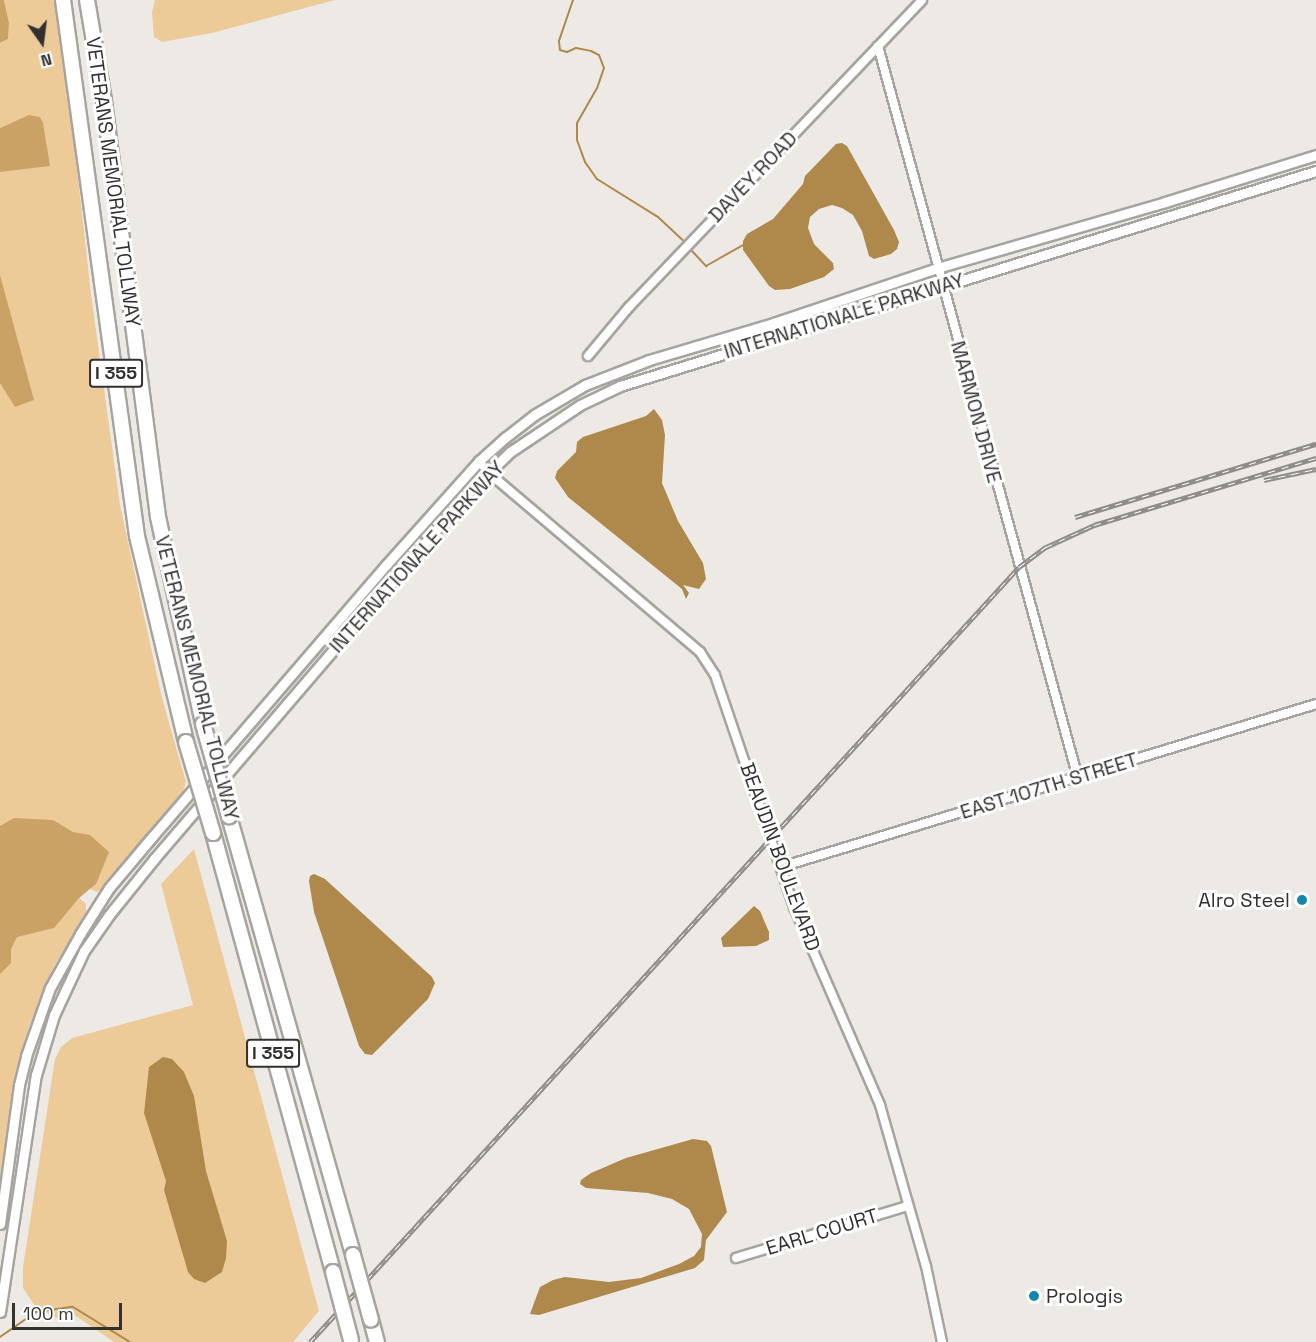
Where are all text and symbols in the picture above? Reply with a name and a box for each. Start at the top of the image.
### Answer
north arrow [12,12,72,72]
street label: VETERANS MEMORIAL TOLLWAY [81,35,145,329]
text: N [39,48,54,71]
street label: DAVEY ROAD [704,126,802,228]
street label: INTERNATIONALE PARKWAY [721,268,967,364]
street label: MARMON DRIVE [946,338,1006,486]
road number: I 355 [89,358,143,388]
street label: INTERNATIONALE PARKWAY [324,456,510,658]
street label: VETERANS MEMORIAL TOLLWAY [150,533,244,823]
street label: EAST 107TH STREET [957,748,1141,824]
street label: BEAUDIN BOULEVARD [735,760,825,954]
place label: Alro Steel [1198,888,1290,912]
marker: Alro Steel [1295,893,1309,907]
road number: I 355 [246,1038,300,1068]
street label: EARL COURT [763,1204,881,1260]
place label: Prologis [1046,1284,1123,1308]
marker: Prologis [1027,1289,1041,1303]
scale bar [15,1291,124,1329]
text: 100 m [23,1302,74,1325]

